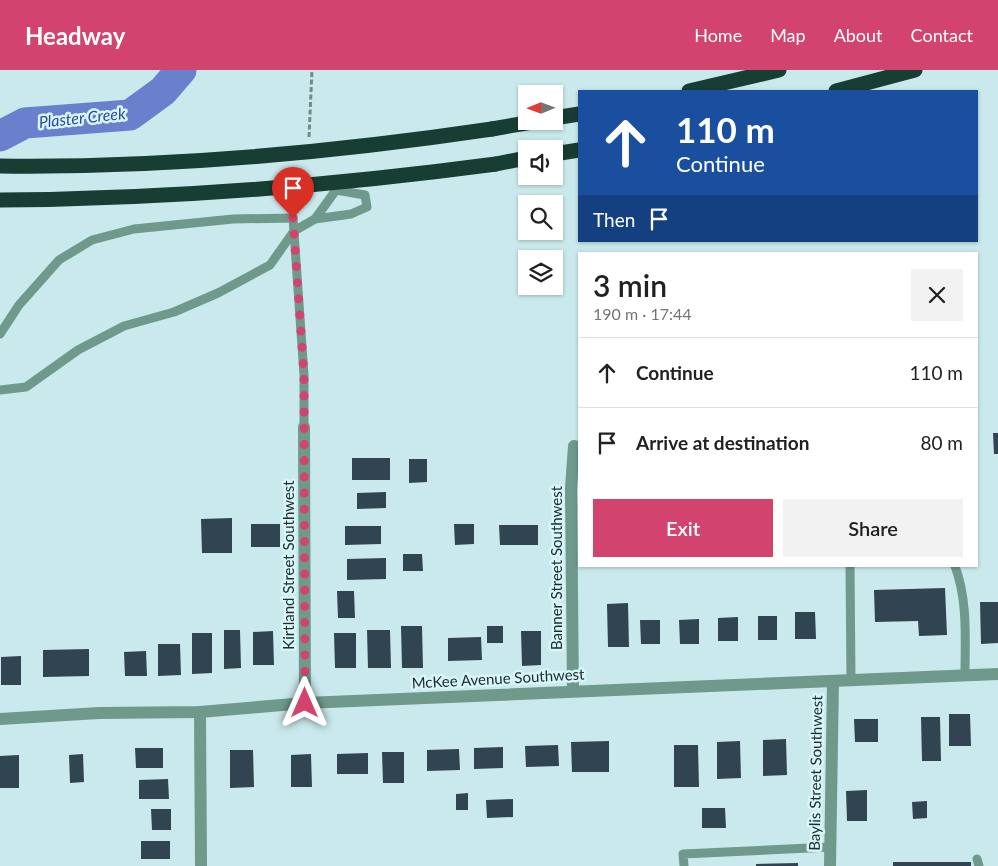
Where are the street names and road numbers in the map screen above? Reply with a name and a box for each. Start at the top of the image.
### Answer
street label: Kirtland Street Southwest [279,480,297,650]
street label: Banner Street Southwest [547,485,565,650]
street label: McKee Avenue Southwest [411,664,585,692]
street label: Baylis Street Southwest [805,694,825,851]

